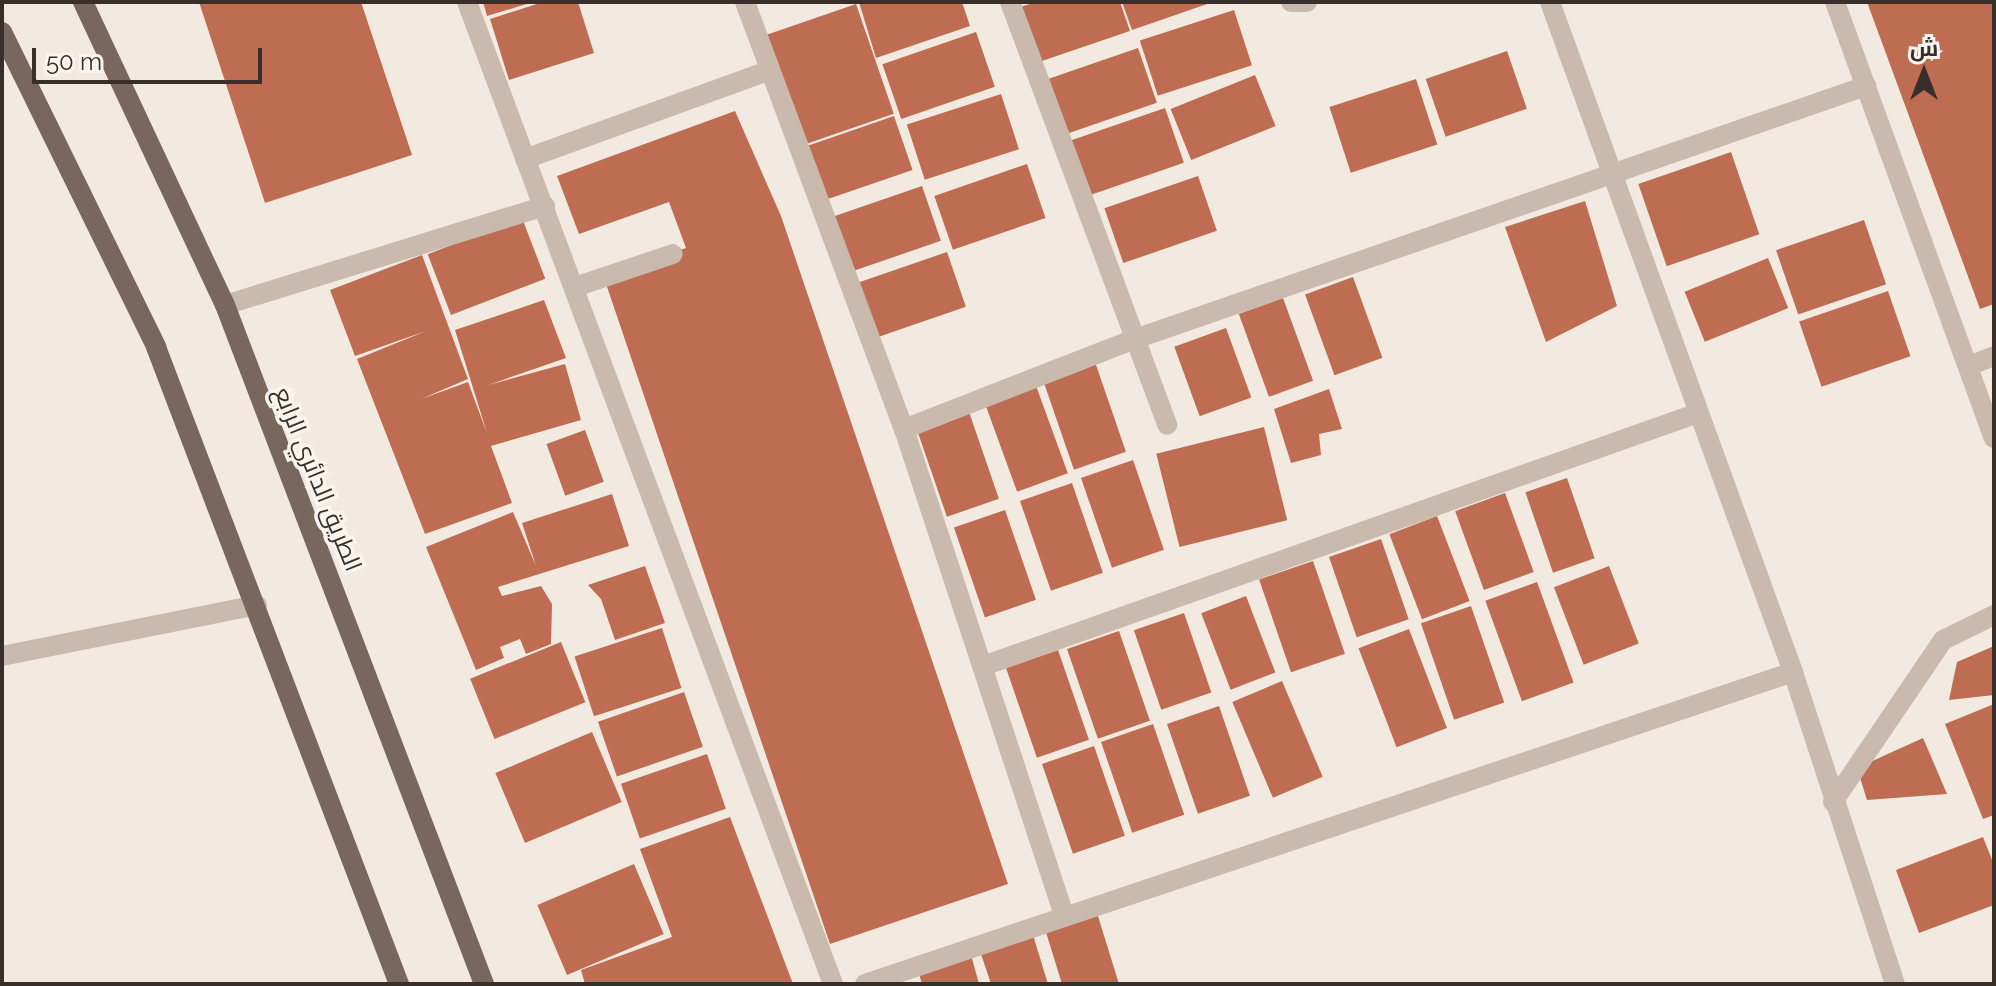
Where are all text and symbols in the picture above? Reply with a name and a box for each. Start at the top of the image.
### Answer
scale bar [36,32,266,82]
north arrow [1884,32,1964,112]
text: ش [1910,35,1938,61]
text: 50 m [46,47,102,76]
street label: الطريق الدائري الرابع [268,383,368,575]

